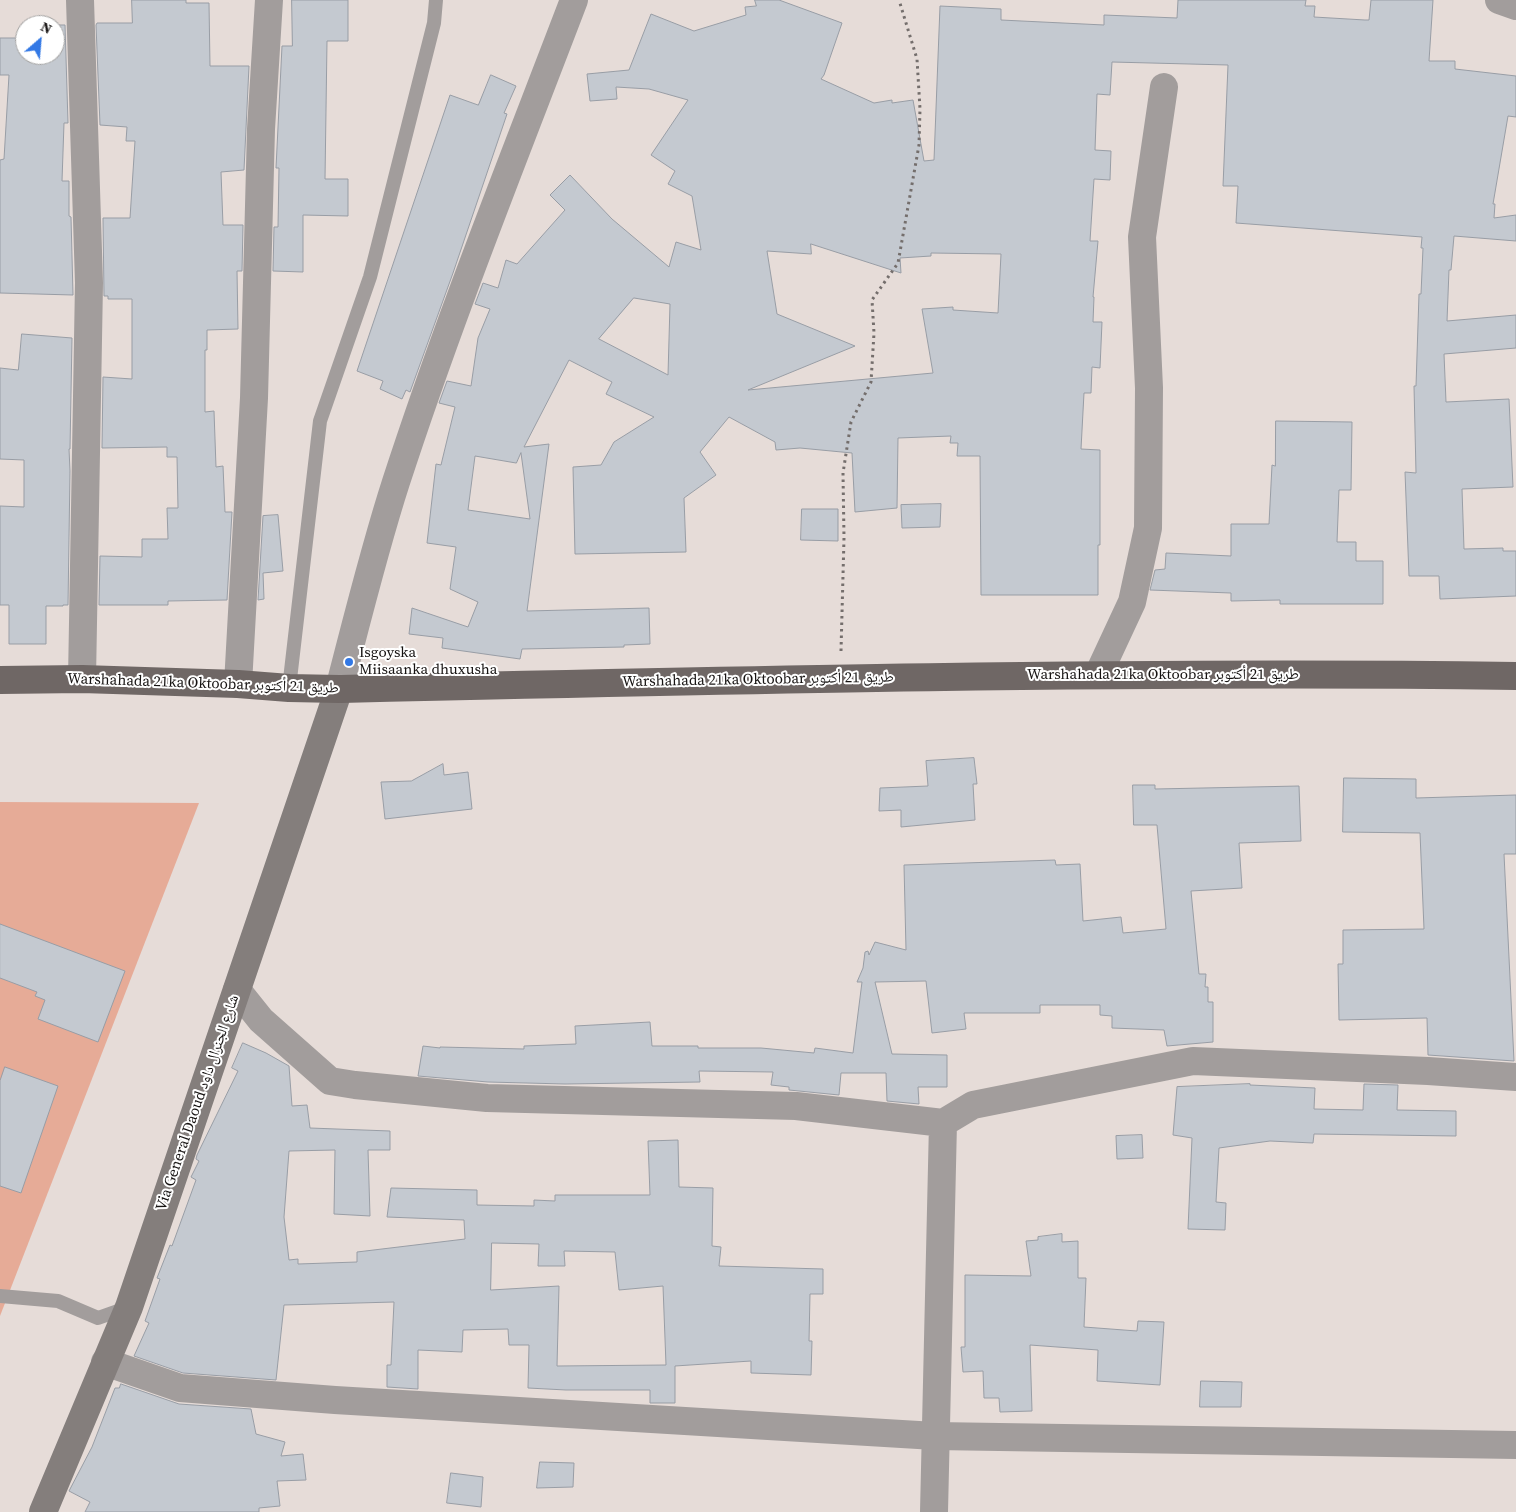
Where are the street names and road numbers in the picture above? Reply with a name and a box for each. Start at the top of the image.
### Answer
street label: Warshahada 21ka Oktoobar طريق 21 أكتوبر [1027,666,1299,684]
street label: Warshahada 21ka Oktoobar طريق 21 أكتوبر [622,669,894,691]
street label: Warshahada 21ka Oktoobar طريق 21 أكتوبر [67,670,339,698]
street label: Via General Daoud شارع الجنرال داود [153,993,243,1213]

